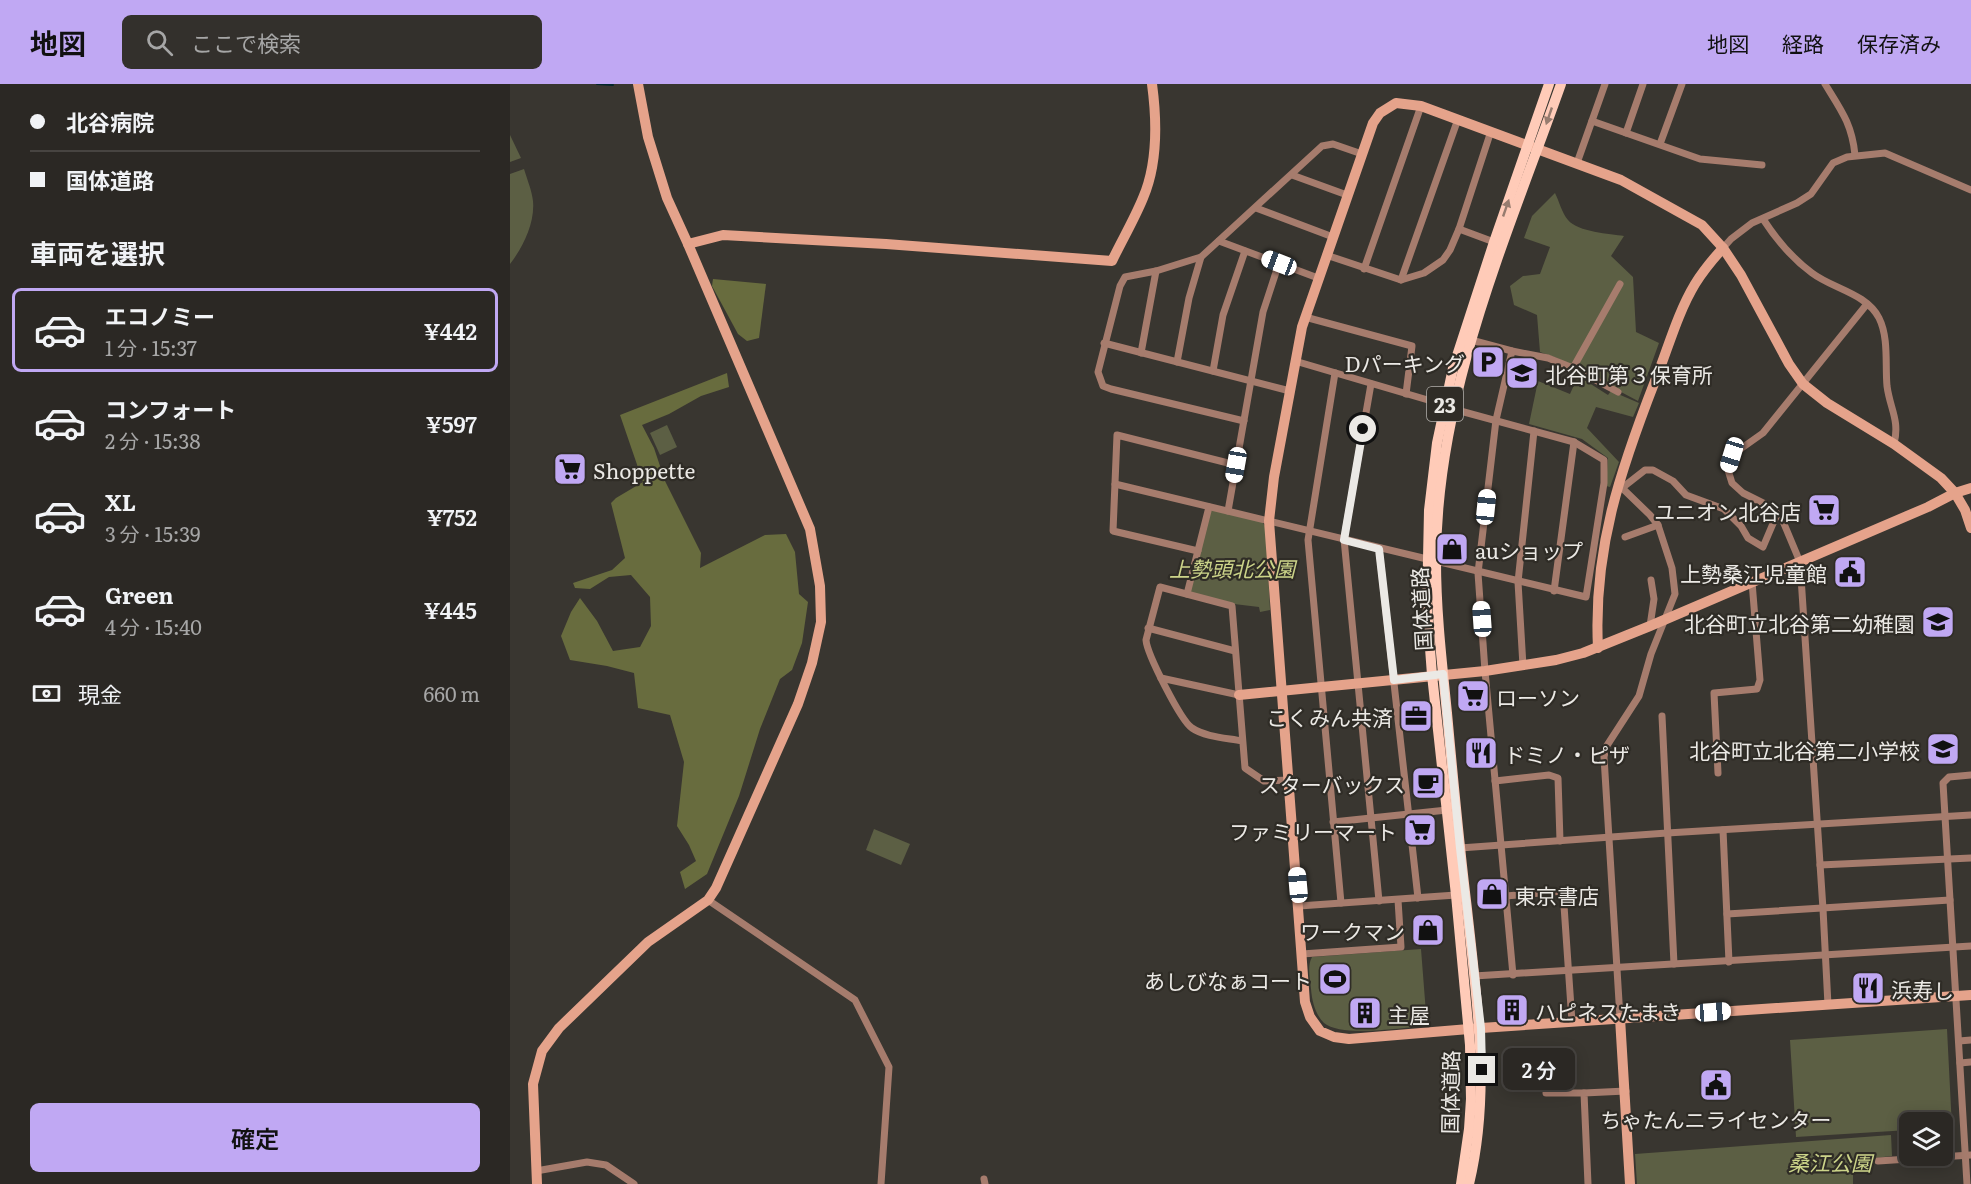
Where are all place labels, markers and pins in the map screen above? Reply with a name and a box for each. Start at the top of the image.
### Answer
parking icon: Dパーキング [1470,344,1506,380]
place label: Dパーキング [1345,347,1465,378]
school or university icon: 北谷町第３保育所 [1504,355,1540,391]
place label: 北谷町第３保育所 [1545,358,1713,389]
supermarket icon: Shoppette [552,451,588,487]
place label: Shoppette [593,454,696,485]
supermarket icon: ユニオン北谷店 [1806,492,1842,528]
place label: ユニオン北谷店 [1654,495,1801,526]
shop icon: auショップ [1434,531,1470,567]
place label: auショップ [1475,534,1583,565]
public building icon: 上勢桑江児童館 [1832,554,1868,590]
place label: 上勢桑江児童館 [1680,557,1827,588]
school or university icon: 北谷町立北谷第二幼稚園 [1920,604,1956,640]
place label: 北谷町立北谷第二幼稚園 [1684,607,1915,638]
supermarket icon: ローソン [1455,678,1491,714]
place label: ローソン [1496,681,1580,712]
office icon: こくみん共済 [1398,698,1434,734]
place label: こくみん共済 [1266,701,1393,732]
school or university icon: 北谷町立北谷第二小学校 [1925,731,1961,767]
place label: 北谷町立北谷第二小学校 [1689,734,1920,765]
restaurant icon: ドミノ・ピザ [1463,735,1499,771]
place label: ドミノ・ピザ [1504,738,1630,769]
cafe icon: スターバックス [1410,765,1446,801]
place label: スターバックス [1259,768,1405,799]
supermarket icon: ファミリーマート [1402,812,1438,848]
place label: ファミリーマート [1229,815,1397,846]
shop icon: 東京書店 [1474,876,1510,912]
place label: 東京書店 [1515,879,1599,910]
shop icon: ワークマン [1410,912,1446,948]
place label: ワークマン [1300,915,1405,946]
sports icon: あしびなぁコート [1317,961,1353,997]
place label: あしびなぁコート [1144,964,1312,995]
restaurant icon: 浜寿し [1850,970,1886,1006]
place label: 浜寿し [1891,973,1954,1004]
building icon: ハピネスたまき [1494,992,1530,1028]
building icon: 主屋 [1347,995,1383,1031]
place label: ハピネスたまき [1535,995,1681,1026]
place label: 主屋 [1388,998,1430,1029]
public building icon: ちゃたんニライセンター [1698,1067,1734,1103]
place label: ちゃたんニライセンター [1601,1103,1832,1134]

